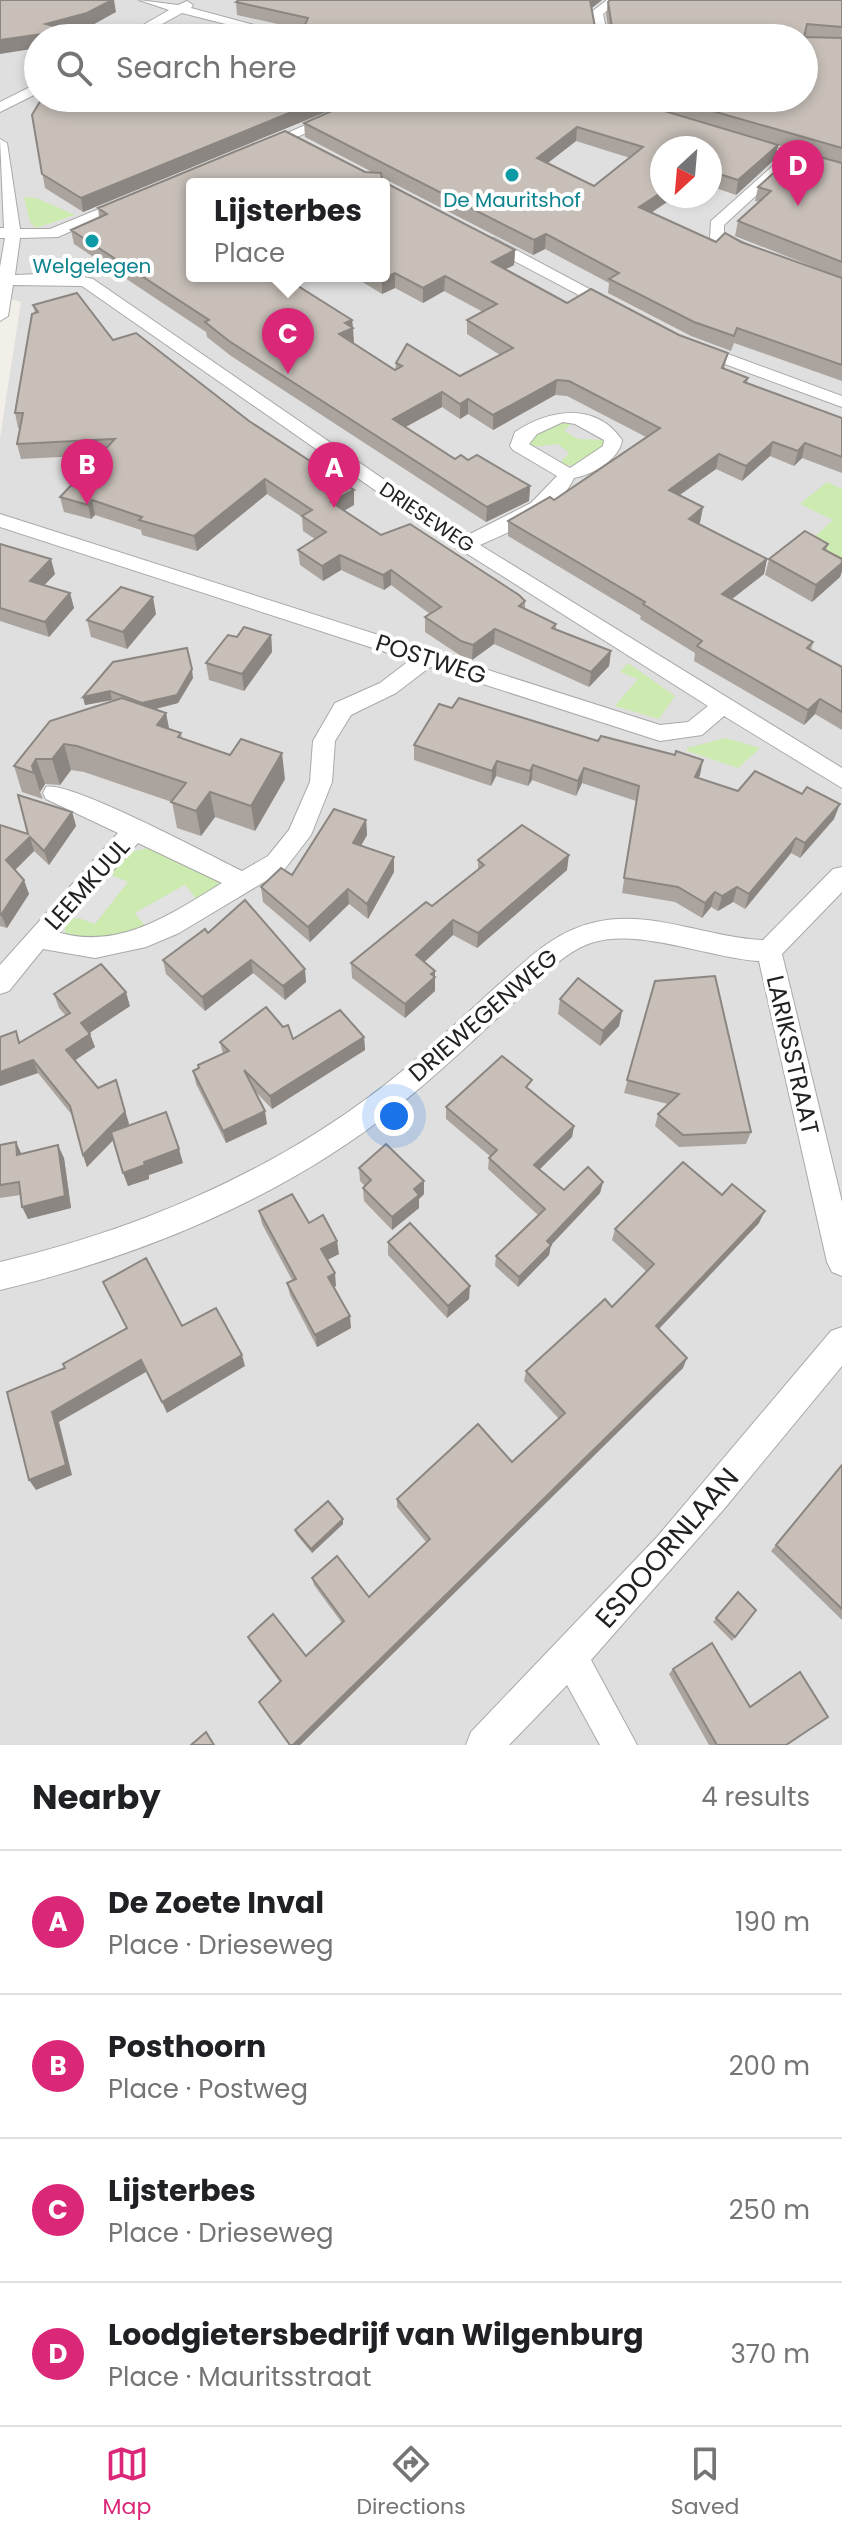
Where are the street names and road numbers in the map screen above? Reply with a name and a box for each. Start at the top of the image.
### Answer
street label: DRIESEWEG [374,475,480,559]
street label: POSTWEG [372,626,490,692]
street label: LEEMKUUL [37,831,137,937]
street label: DRIEWEGENWEG [401,941,565,1089]
street label: LARIKSSTRAAT [759,972,827,1138]
street label: ESDOORNLAAN [586,1459,748,1637]

